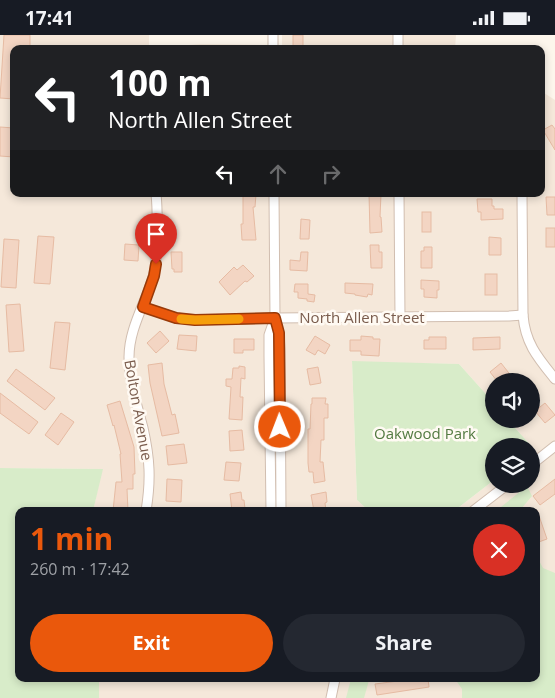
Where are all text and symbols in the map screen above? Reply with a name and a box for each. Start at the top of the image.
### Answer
text: 17:41 [25,5,74,31]
text: 100 m [108,59,212,106]
icon: left [25,65,90,130]
text: North Allen Street [108,104,292,134]
icon: left [211,160,239,188]
icon: ahead [264,160,292,188]
icon: right [317,160,345,188]
pin [135,213,177,264]
icon: arrive [142,220,170,248]
street label: North Allen Street [299,307,425,327]
street label: Bolton Avenue [120,358,158,462]
map controls [485,373,540,493]
button: sound [485,373,540,428]
position arrow [253,400,305,452]
park label: Oakwood Park [374,423,476,443]
button: layers [485,438,540,493]
text: 1 min [30,518,113,559]
button: close [473,524,525,576]
text: 260 m · 17:42 [30,558,130,580]
button: Exit [30,614,273,672]
button: Share [283,614,525,672]

